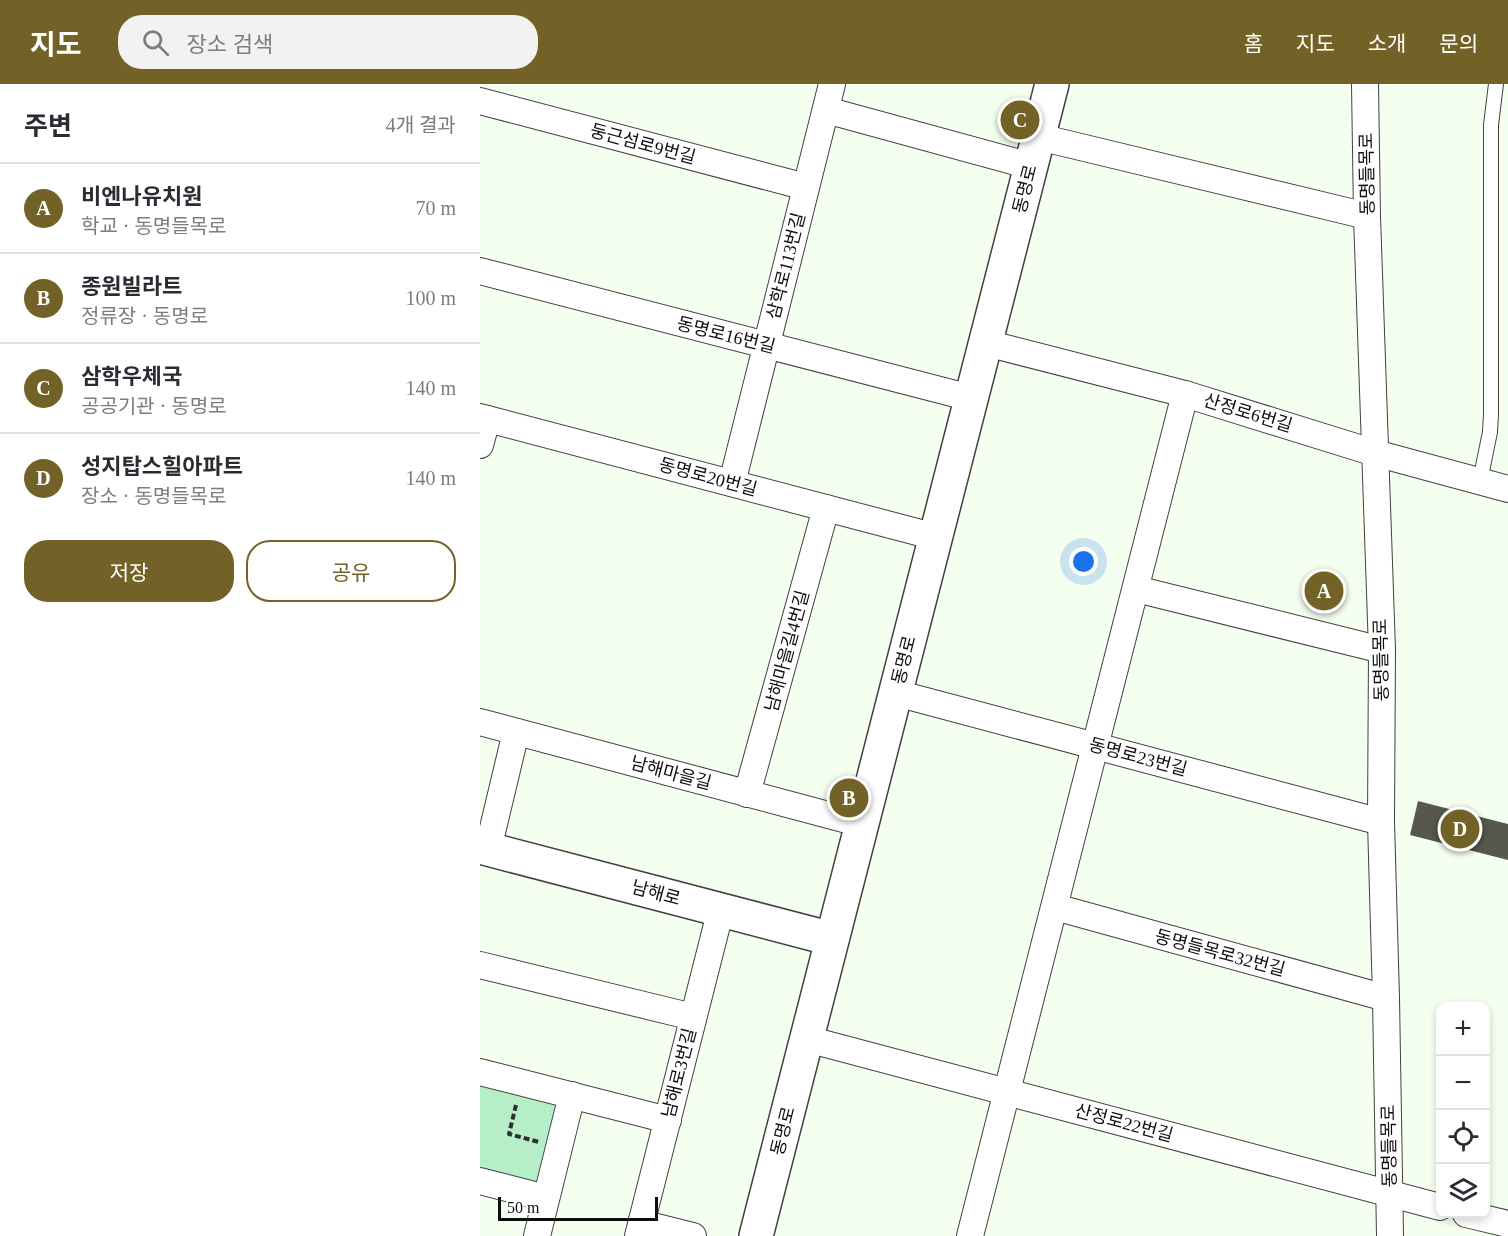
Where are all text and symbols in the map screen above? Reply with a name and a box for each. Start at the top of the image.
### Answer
search box [118,15,538,69]
icon: search [139,26,172,59]
text: 지도 [30,29,82,60]
text: 장소 검색 [187,32,273,57]
text: 홈 [1244,32,1263,56]
text: 지도 [1296,32,1335,56]
text: 소개 [1368,32,1406,56]
text: 문의 [1439,32,1478,56]
pin: C [1000,98,1040,142]
text: 주변 [24,112,72,141]
text: 4개 결과 [386,114,456,136]
street label: 둥근섬로9번길 [588,120,698,168]
street label: 동명들목로 [1356,132,1378,216]
street label: 동명로 [1009,162,1041,216]
text: 비엔나유치원 [81,184,202,209]
text: A [36,197,51,219]
text: 70 m [415,197,456,219]
street label: 삼학로113번길 [763,211,809,321]
text: 학교 · 동명들목로 [81,215,226,237]
text: 종원빌라트 [81,274,182,299]
text: B [37,287,50,309]
text: 100 m [405,287,456,309]
text: 정류장 · 동명로 [81,305,208,327]
street label: 동명로16번길 [675,313,777,357]
text: 삼학우체국 [81,364,182,389]
text: C [36,377,51,399]
text: 140 m [405,377,456,399]
street label: 산정로6번길 [1201,390,1295,436]
text: 공공기관 · 동명로 [81,395,226,417]
text: 성지탑스힐아파트 [81,454,243,479]
street label: 동명로20번길 [657,454,759,500]
text: D [36,467,51,489]
text: 140 m [405,467,456,489]
text: 장소 · 동명들목로 [81,485,226,507]
button: 저장 [24,540,234,602]
button: 공유 [246,540,456,602]
your location [1069,547,1098,576]
pin: A [1304,568,1344,614]
street label: 남해마을길4번길 [761,588,813,714]
street label: 동명들목로 [1370,618,1392,702]
street label: 동명로 [888,633,920,687]
street label: 동명로23번길 [1087,734,1189,780]
street label: 남해마을길 [628,753,714,793]
pin: B [830,776,868,820]
pin: D [1440,806,1480,852]
street label: 남해로 [629,877,683,909]
street label: 동명들목로32번길 [1153,926,1287,980]
map controls [1436,1002,1490,1218]
button: + [1436,1002,1490,1056]
street label: 남해로3번길 [658,1026,700,1120]
button: − [1436,1056,1490,1110]
street label: 산정로22번길 [1073,1100,1175,1146]
street label: 동명로 [767,1104,799,1158]
street label: 동명들목로 [1378,1104,1400,1188]
button: locate [1436,1110,1490,1164]
button: layers [1436,1164,1490,1218]
scale bar [498,1194,658,1222]
text: 50 m [507,1199,539,1216]

